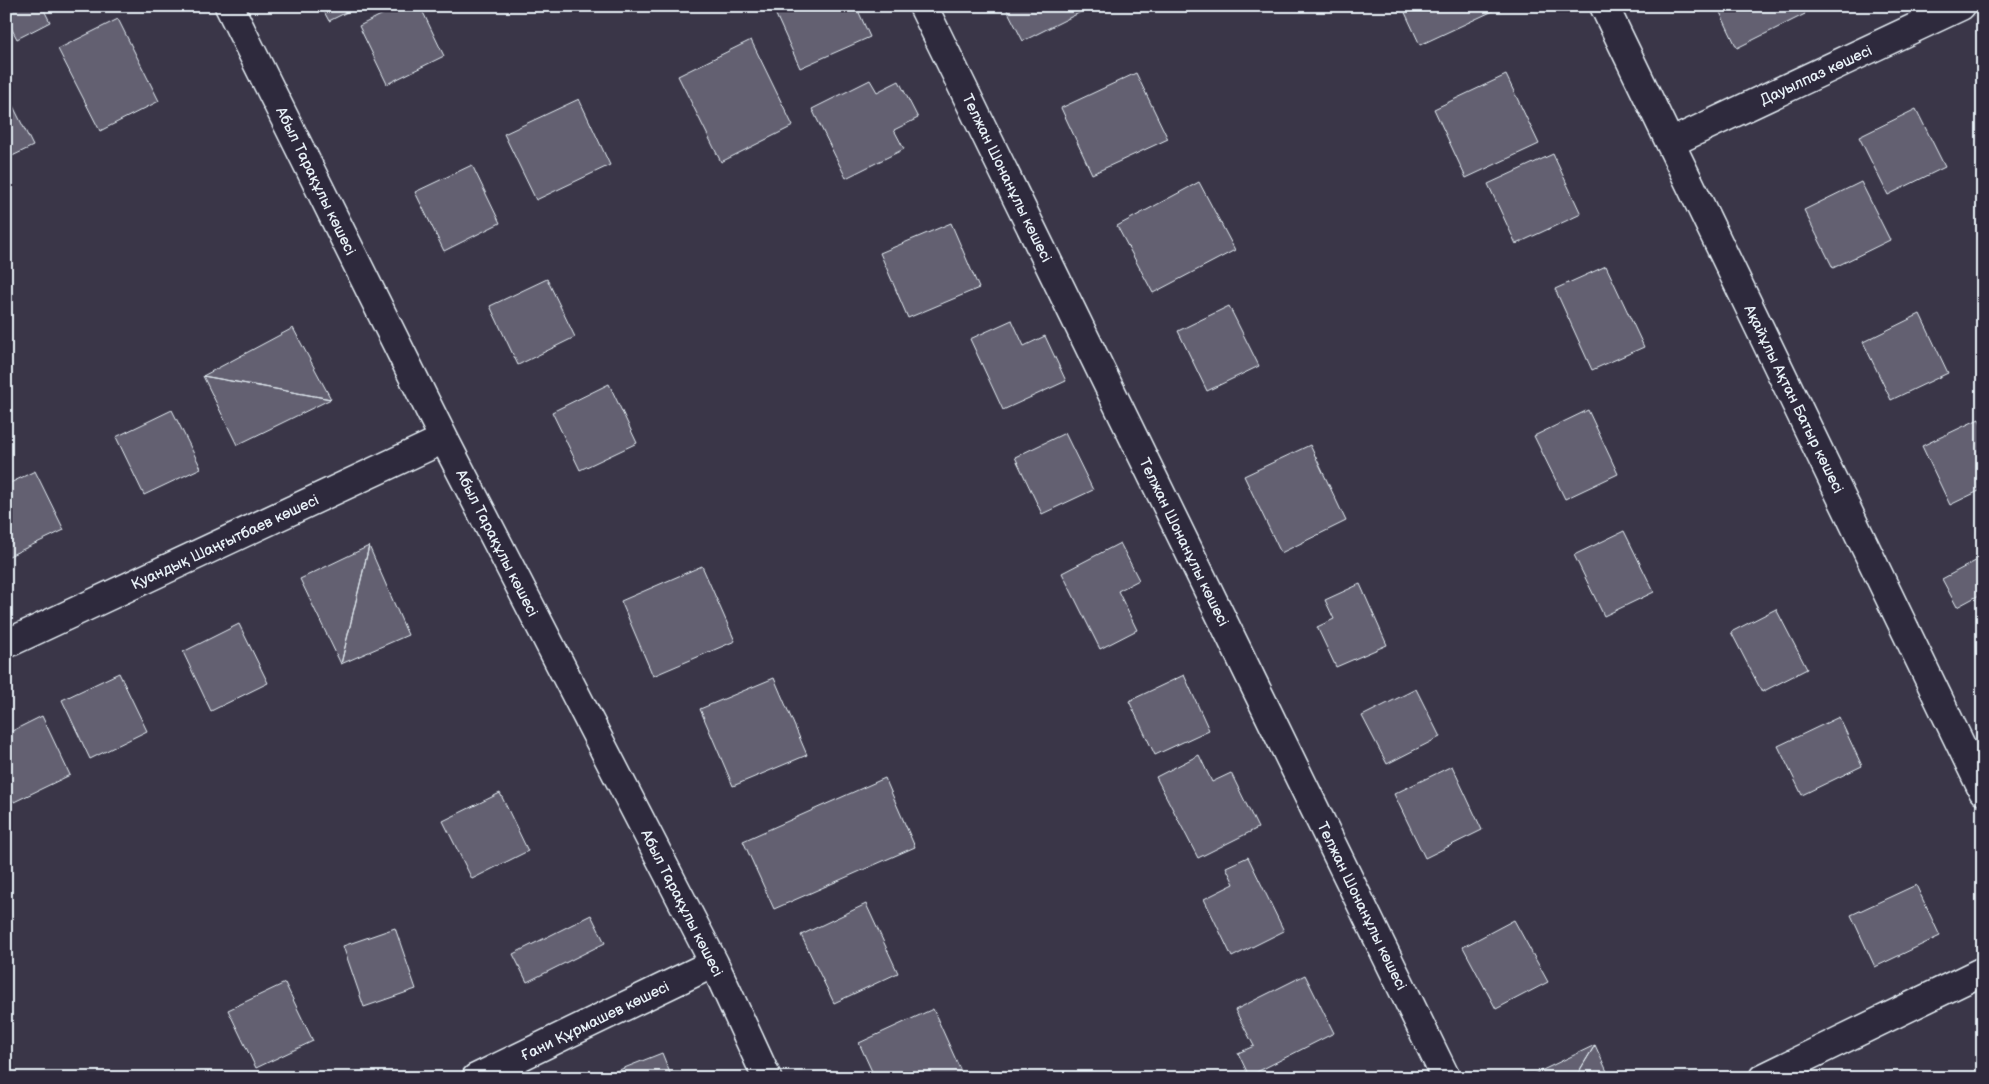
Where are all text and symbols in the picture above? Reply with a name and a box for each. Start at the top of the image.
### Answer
street label: Дауылпаз көшесі [1757,41,1875,110]
street label: Телжан Шонанұлы көшесі [957,91,1056,265]
street label: Абыл Тарақұлы көшесі [271,103,360,258]
street label: Ақайұлы Ақтан Батыр көшесі [1739,301,1848,497]
street label: Телжан Шонанұлы көшесі [1134,455,1233,629]
street label: Абыл Тарақұлы көшесі [451,466,542,620]
street label: Қуандық Шаңғытбаев көшесі [128,491,322,594]
street label: Телжан Шонанұлы көшесі [1312,819,1411,993]
street label: Абыл Тарақұлы көшесі [636,826,727,980]
street label: Ғани Құрмашев көшесі [518,977,673,1066]

